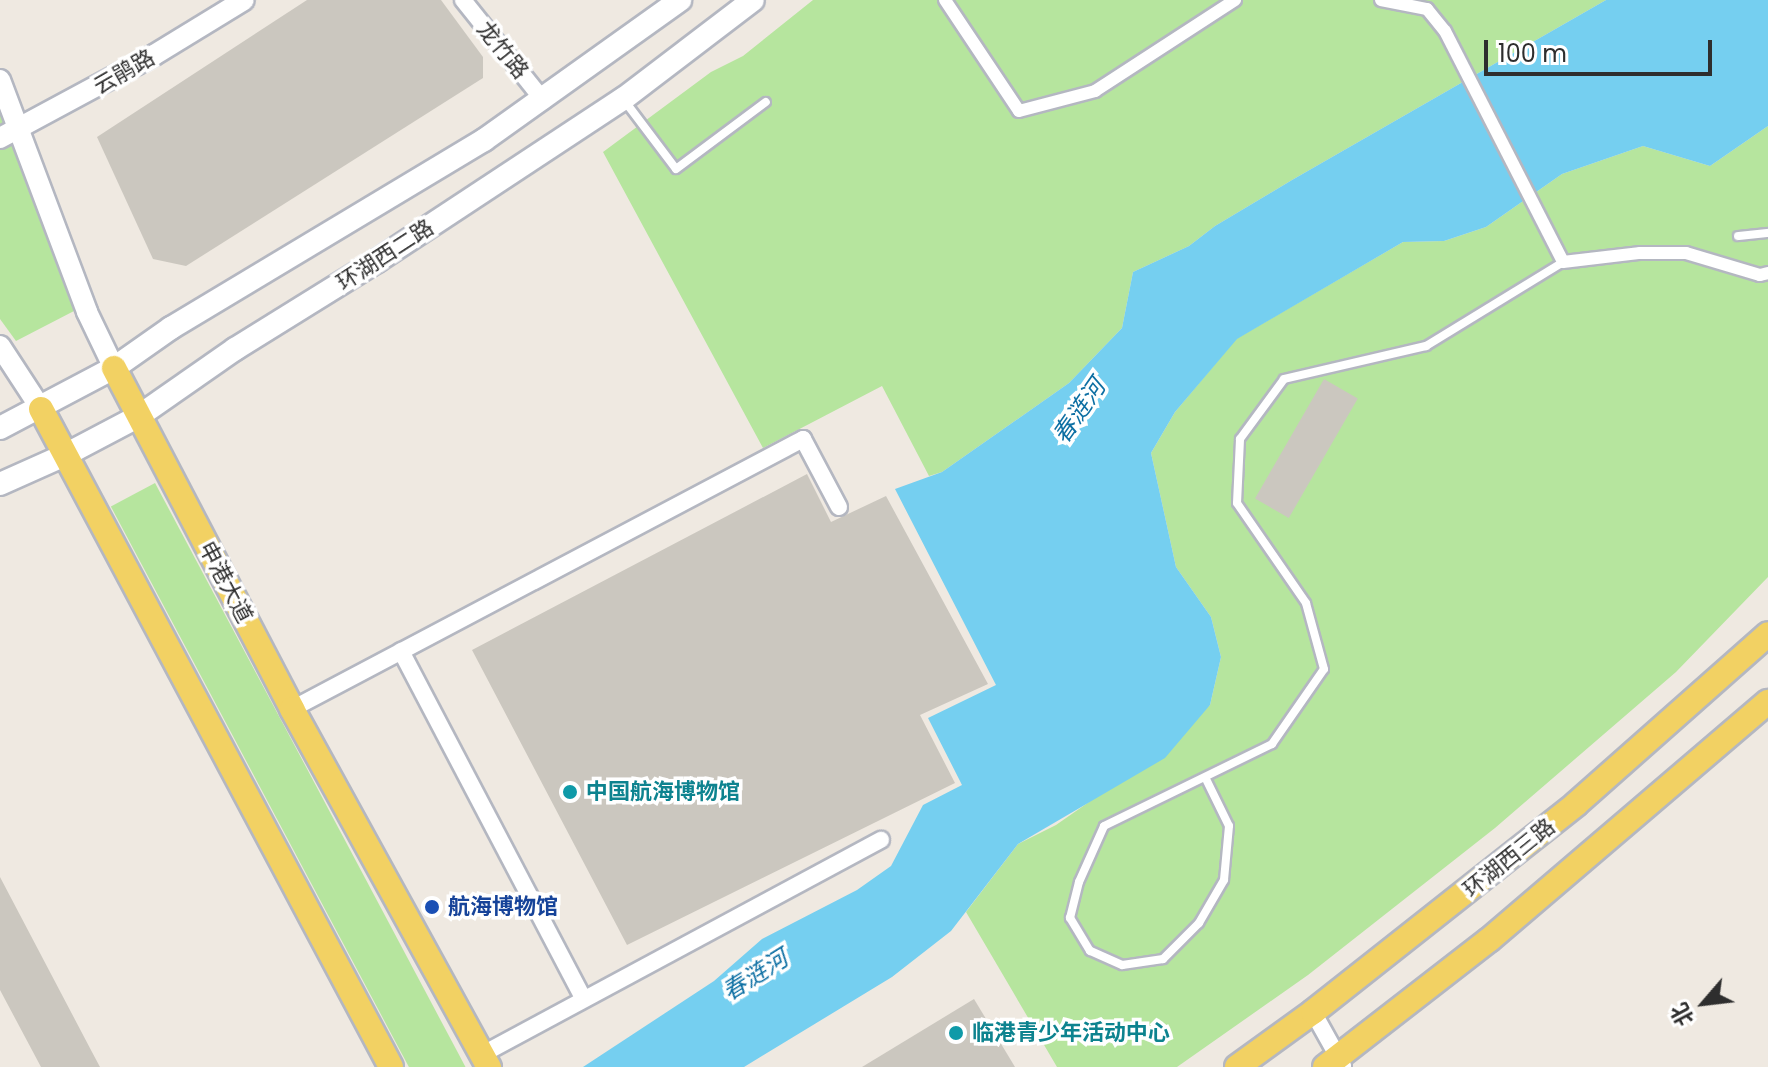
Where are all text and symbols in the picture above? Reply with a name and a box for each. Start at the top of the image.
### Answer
street label: 龙竹路 [472,16,534,84]
scale bar [1488,24,1716,74]
text: 100 m [1498,37,1567,70]
street label: 云鹃路 [89,44,159,100]
street label: 环湖西二路 [332,214,438,296]
water label: 春涟河 [1047,373,1111,449]
street label: 申港大道 [194,537,258,627]
place label: 中国航海博物馆 [586,779,740,805]
marker: 中国航海博物馆 [561,783,579,801]
street label: 环湖西三路 [1458,813,1560,903]
place label: 航海博物馆 [448,894,558,920]
marker: 航海博物馆 [423,898,441,916]
water label: 春涟河 [717,944,793,1006]
north arrow [1664,963,1744,1043]
text: 北 [1664,998,1701,1032]
place label: 临港青少年活动中心 [972,1020,1170,1046]
marker: 临港青少年活动中心 [947,1024,965,1042]

